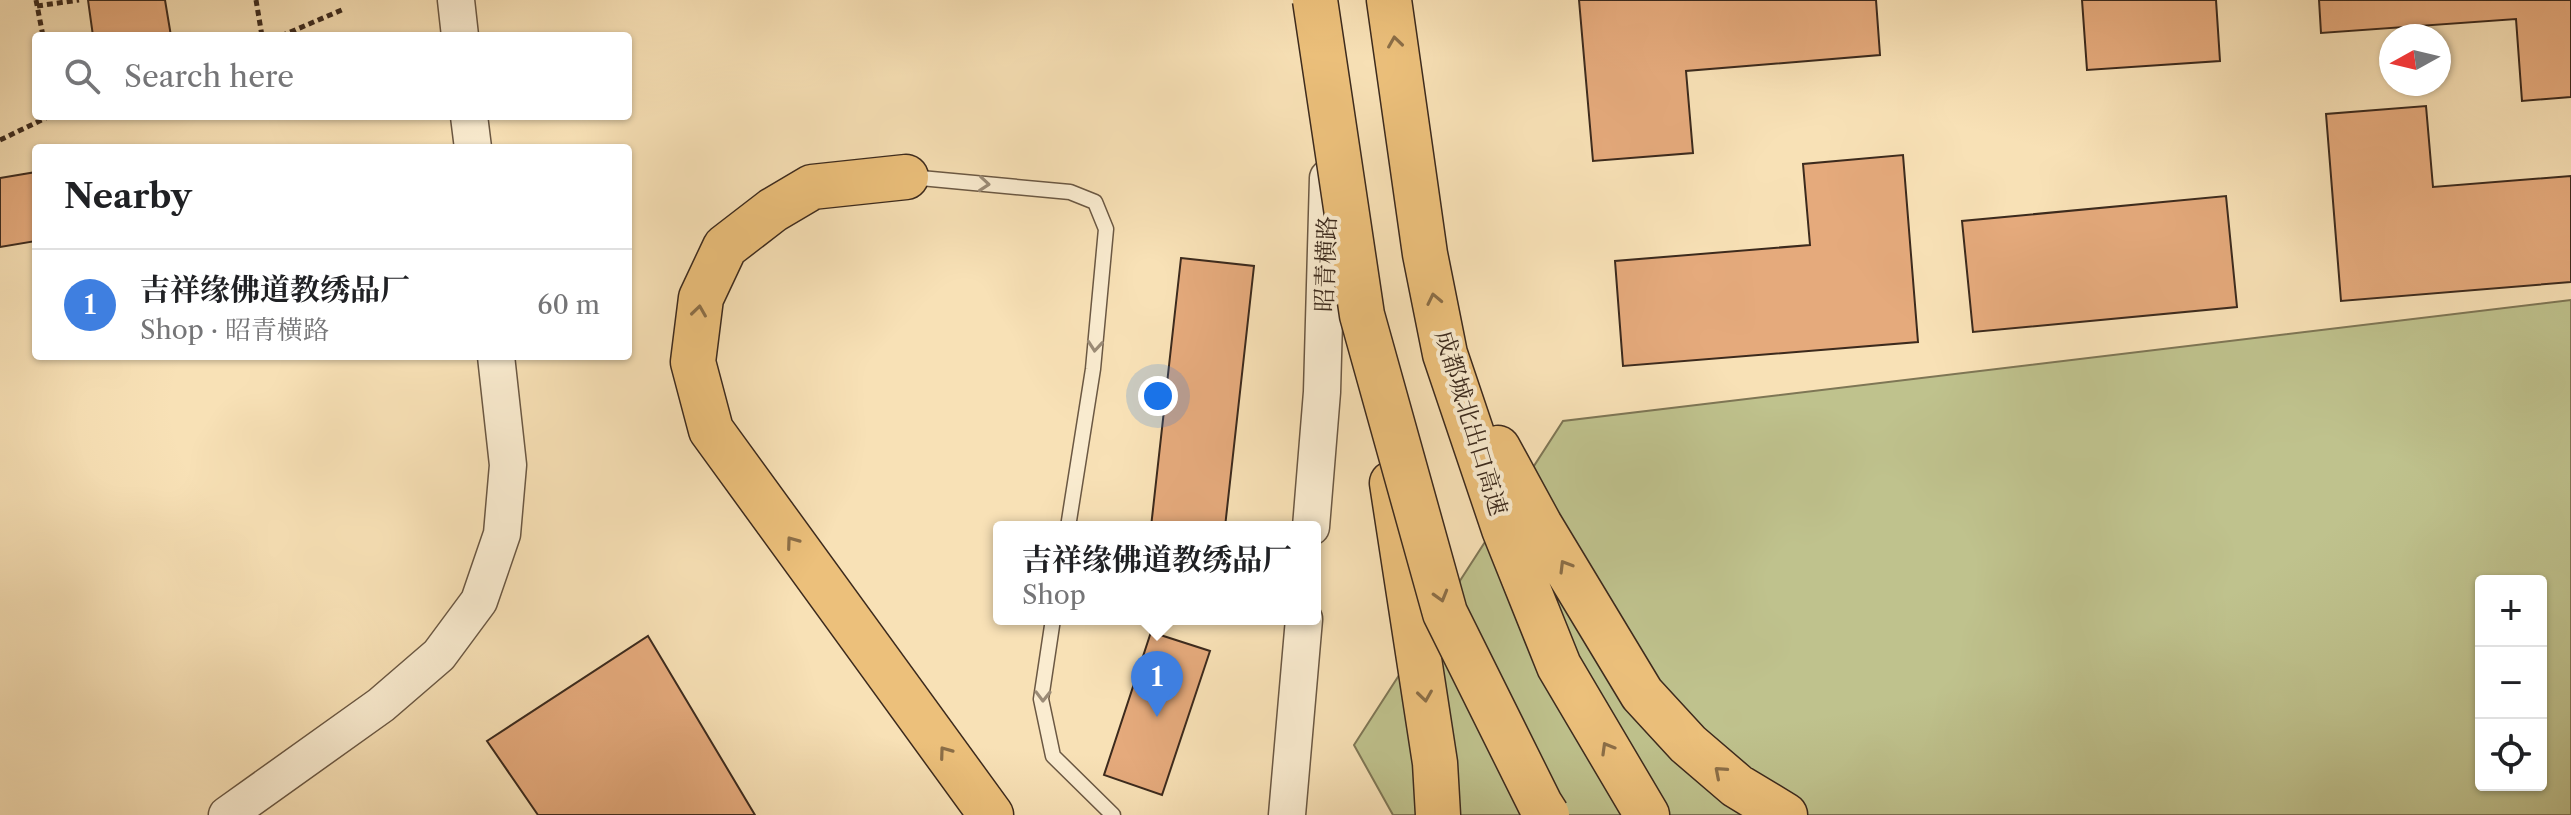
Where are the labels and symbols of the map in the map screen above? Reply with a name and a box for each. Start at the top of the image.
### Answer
north arrow [2379,24,2451,96]
one-way arrow [1386,35,1403,48]
one-way arrow [978,175,991,192]
street label: 昭青横路 [1309,216,1342,312]
one-way arrow [1426,292,1443,306]
one-way arrow [691,304,708,317]
street label: 成都城北出口高速 [1430,327,1513,519]
one-way arrow [1086,340,1103,353]
your location [1138,376,1178,416]
one-way arrow [788,536,802,550]
one-way arrow [1559,560,1575,575]
one-way arrow [1431,588,1448,602]
pin: 1 [1131,651,1183,717]
one-way arrow [1416,689,1433,703]
one-way arrow [1035,690,1052,703]
one-way arrow [1601,743,1617,757]
one-way arrow [941,746,955,761]
one-way arrow [1715,767,1729,782]

